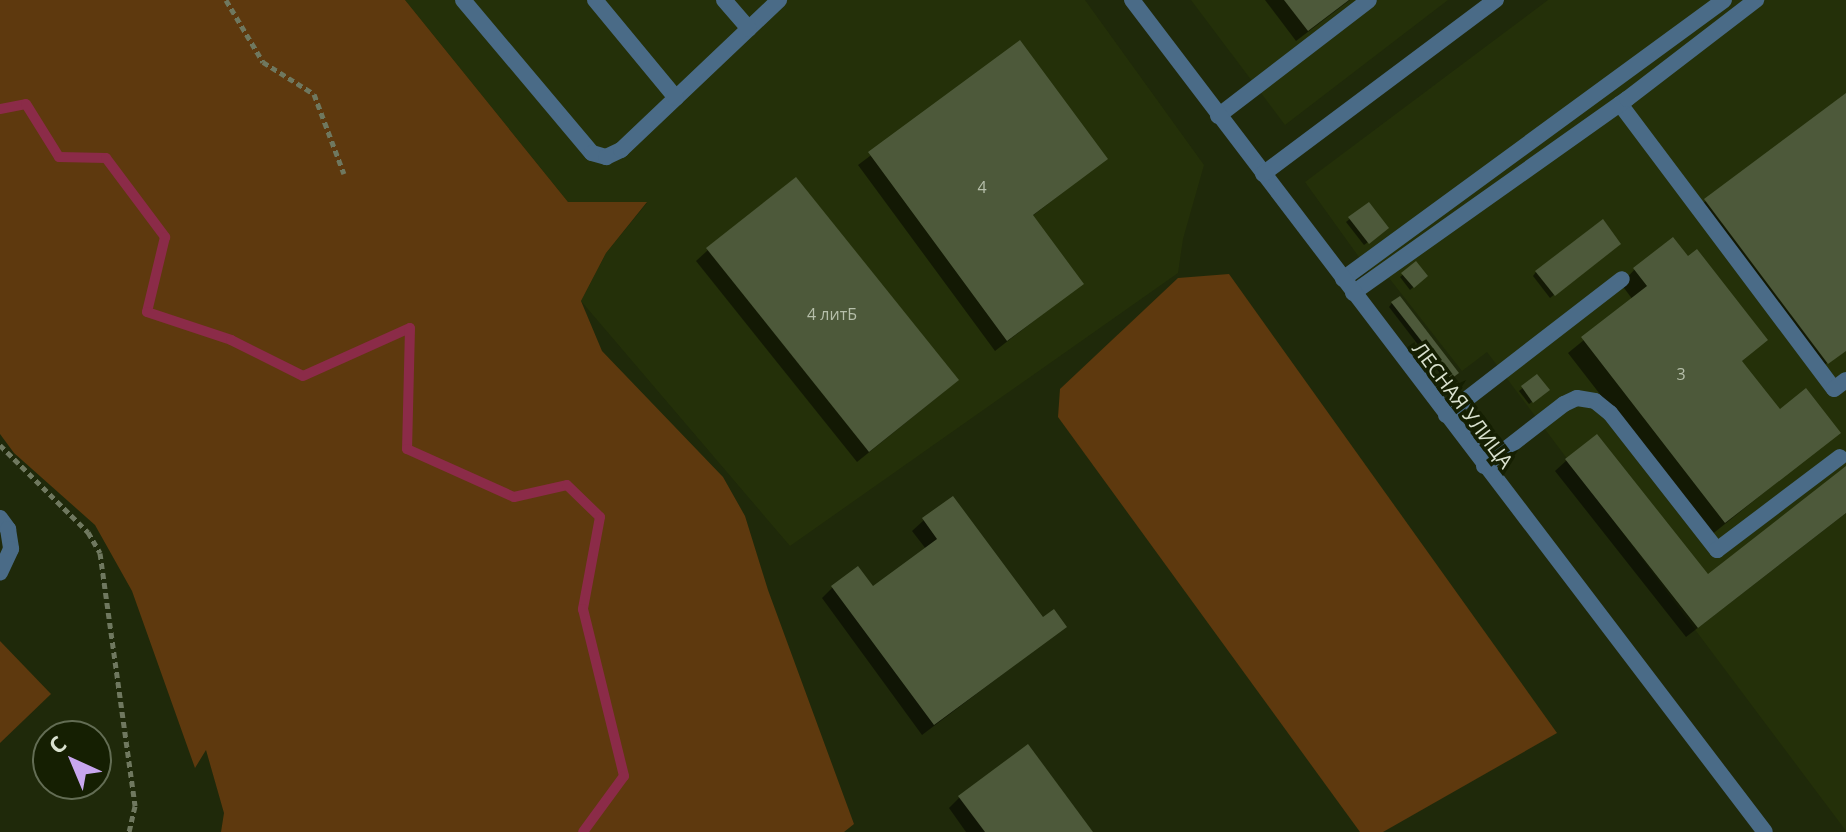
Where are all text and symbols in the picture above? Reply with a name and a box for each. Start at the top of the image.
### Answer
house number: 4 [977,177,987,197]
house number: 4 литБ [807,304,857,324]
street label: ЛЕСНАЯ УЛИЦА [1408,337,1518,473]
house number: 3 [1676,364,1686,384]
north arrow [32,720,112,800]
text: С [41,729,72,760]

